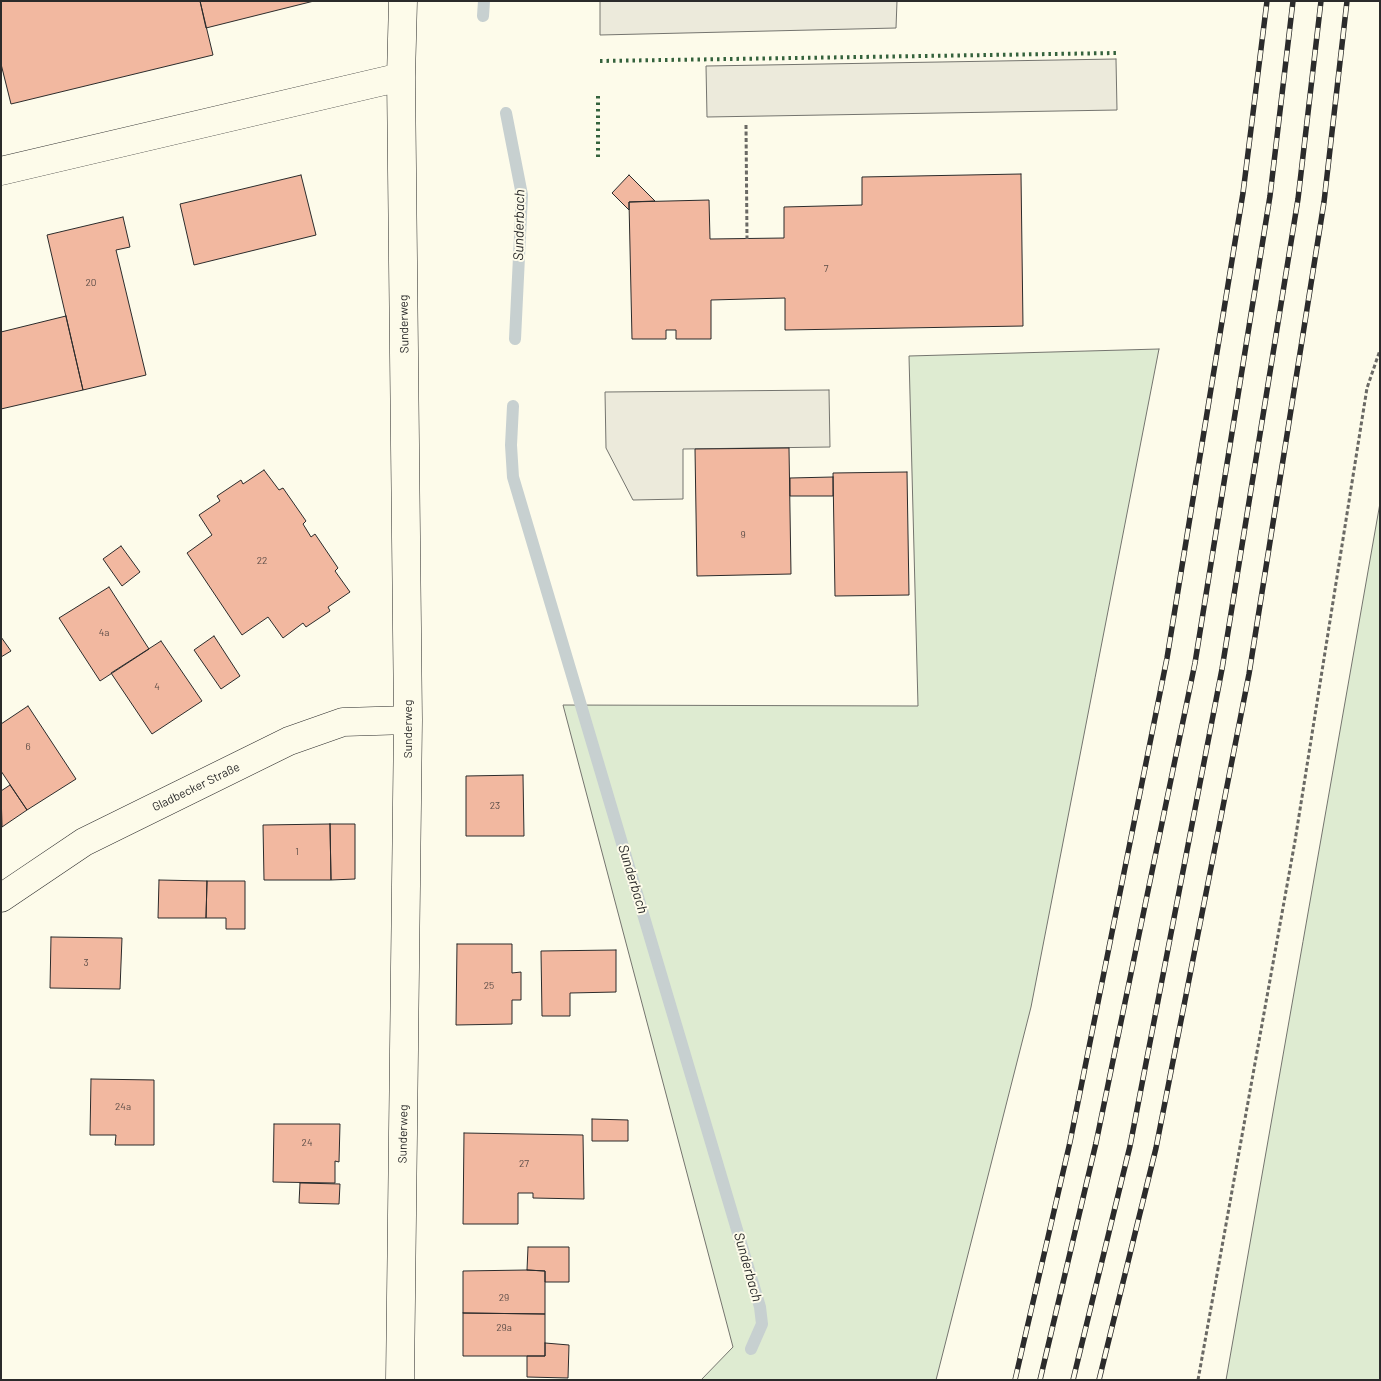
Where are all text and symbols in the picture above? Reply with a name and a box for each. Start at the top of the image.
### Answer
water label: Sunderbach [510,189,528,261]
house number: 7 [824,263,828,275]
house number: 20 [85,277,97,289]
street label: Sunderweg [396,295,412,353]
house number: 9 [740,529,746,541]
house number: 22 [257,555,267,567]
house number: 4a [99,627,109,639]
house number: 4 [154,681,160,693]
street label: Sunderweg [401,700,415,758]
house number: 6 [25,741,31,753]
street label: Gladbecker Straße [150,760,242,814]
house number: 23 [490,800,500,812]
water label: Sunderbach [615,842,651,916]
house number: 1 [295,846,299,858]
house number: 3 [83,957,89,969]
house number: 25 [484,980,494,992]
house number: 24a [115,1101,131,1113]
street label: Sunderweg [395,1105,411,1163]
house number: 24 [302,1137,312,1149]
house number: 27 [519,1158,529,1170]
water label: Sunderbach [730,1230,766,1304]
house number: 29 [499,1292,509,1304]
house number: 29a [496,1322,512,1334]

